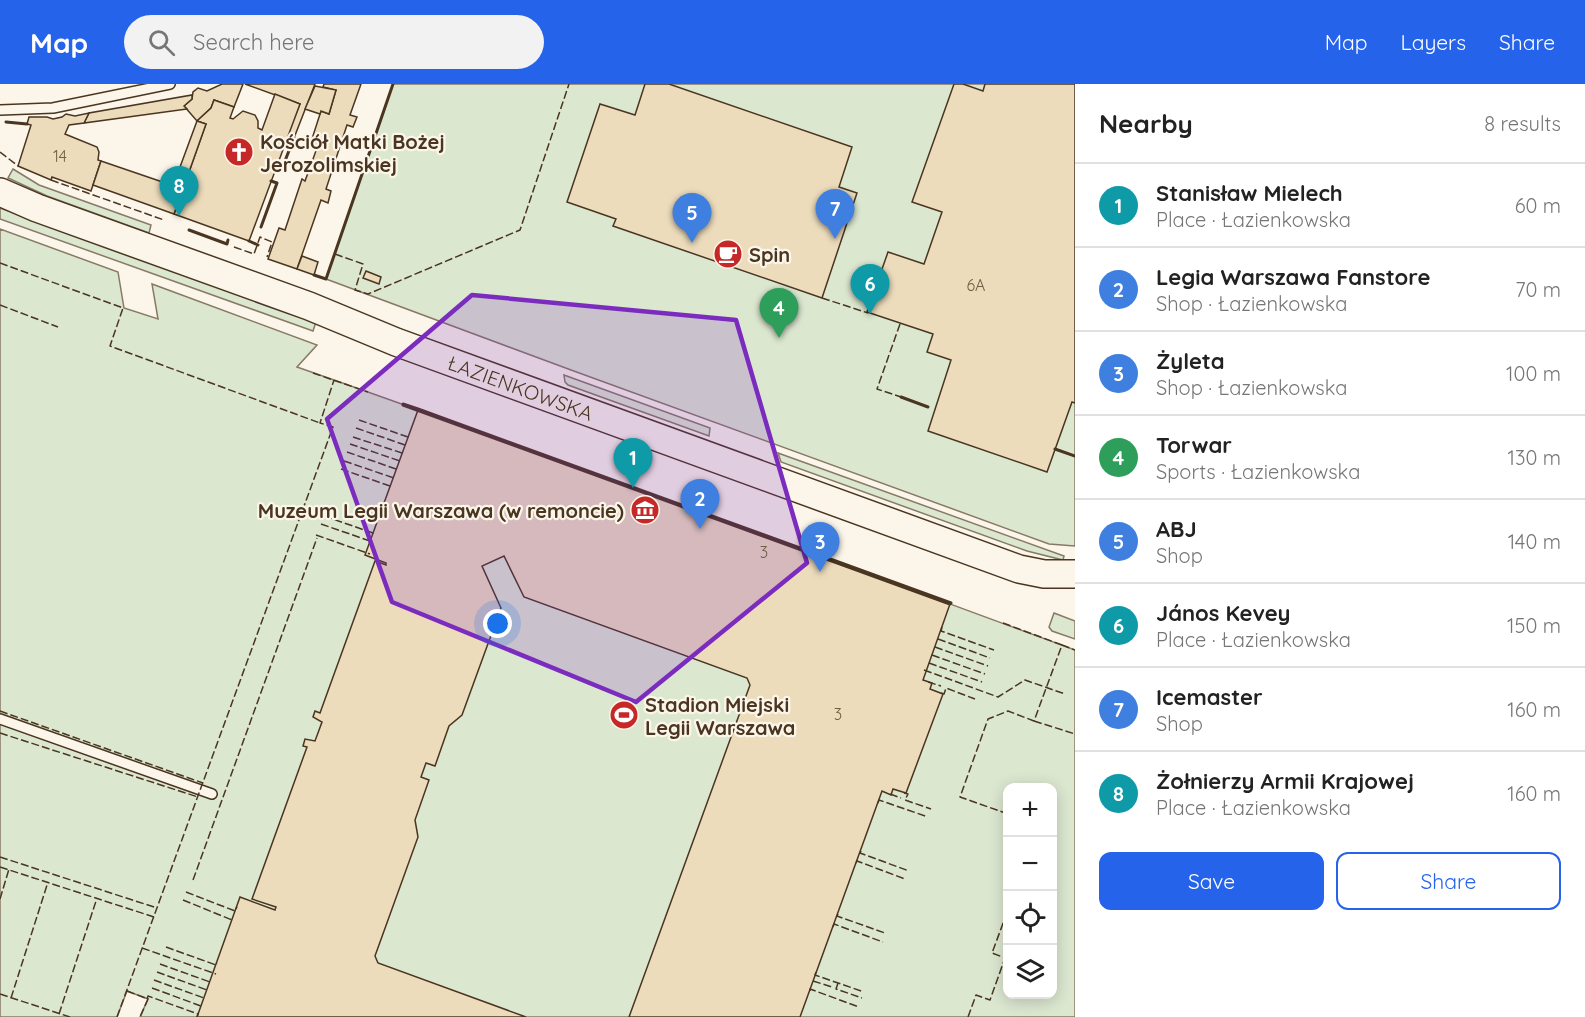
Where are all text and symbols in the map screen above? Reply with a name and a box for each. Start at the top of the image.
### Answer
search box [124,15,544,69]
text: Map [30,25,88,60]
icon: search [145,26,178,59]
text: Search here [193,28,315,56]
text: Map [1325,29,1368,55]
text: Layers [1401,29,1466,55]
text: Share [1499,29,1555,55]
text: Nearby [1099,107,1193,140]
text: 8 results [1484,111,1561,136]
place label: Kościół Matki Bożej Jerozolimskiej [260,129,445,177]
church icon: Kościół Matki Bożej Jerozolimskiej [223,136,255,168]
house number: 14 [53,146,67,166]
pin: 8 [160,166,198,216]
text: Stanisław Mielech [1156,179,1343,207]
pin: 7 [816,190,854,239]
text: 1 [1115,193,1122,218]
text: 60 m [1515,193,1561,218]
pin: 5 [672,194,712,243]
text: Place · Łazienkowska [1156,207,1351,232]
cafe icon: Spin [712,238,744,270]
place label: Spin [749,242,790,267]
text: Legia Warszawa Fanstore [1156,263,1430,291]
pin: 6 [850,264,890,314]
house number: 6A [967,275,985,295]
text: 2 [1113,277,1124,302]
text: 70 m [1515,277,1561,302]
pin: 4 [760,288,798,338]
text: Shop · Łazienkowska [1156,291,1347,316]
text: Żyleta [1156,347,1225,375]
street label: ŁAZIENKOWSKA [444,349,597,425]
text: 3 [1113,361,1124,386]
text: 100 m [1506,361,1561,386]
text: Shop · Łazienkowska [1156,375,1347,400]
text: Torwar [1156,431,1232,459]
pin: 1 [614,438,652,488]
text: 4 [1113,445,1124,470]
text: 130 m [1508,445,1561,470]
text: Sports · Łazienkowska [1156,459,1360,484]
pin: 2 [680,480,720,529]
museum icon: Muzeum Legii Warszawa (w remoncie) [629,494,661,526]
place label: Muzeum Legii Warszawa (w remoncie) [258,498,624,523]
text: ABJ [1156,515,1197,543]
pin: 3 [800,522,840,572]
text: 5 [1113,529,1124,554]
text: 140 m [1508,529,1561,554]
house number: 3 [760,542,768,562]
text: Shop [1156,543,1203,568]
text: János Kevey [1156,599,1290,627]
your location [483,609,512,638]
text: 6 [1113,613,1124,638]
text: 150 m [1507,613,1561,638]
text: Place · Łazienkowska [1156,627,1351,652]
text: Icemaster [1156,683,1263,711]
place label: Stadion Miejski Legii Warszawa [645,692,795,740]
text: 7 [1113,697,1124,722]
text: 160 m [1507,697,1561,722]
sports icon: Stadion Miejski Legii Warszawa [608,699,640,731]
house number: 3 [834,704,842,724]
text: Shop [1156,711,1203,736]
text: Żołnierzy Armii Krajowej [1156,767,1414,795]
text: 8 [1113,781,1124,806]
text: 160 m [1507,781,1561,806]
map controls [1003,783,1057,999]
button: + [1003,783,1057,837]
text: Place · Łazienkowska [1156,795,1351,820]
button: − [1003,837,1057,891]
button: Save [1099,852,1324,910]
button: Share [1336,852,1561,910]
button: locate [1003,891,1057,945]
button: layers [1003,945,1057,999]

